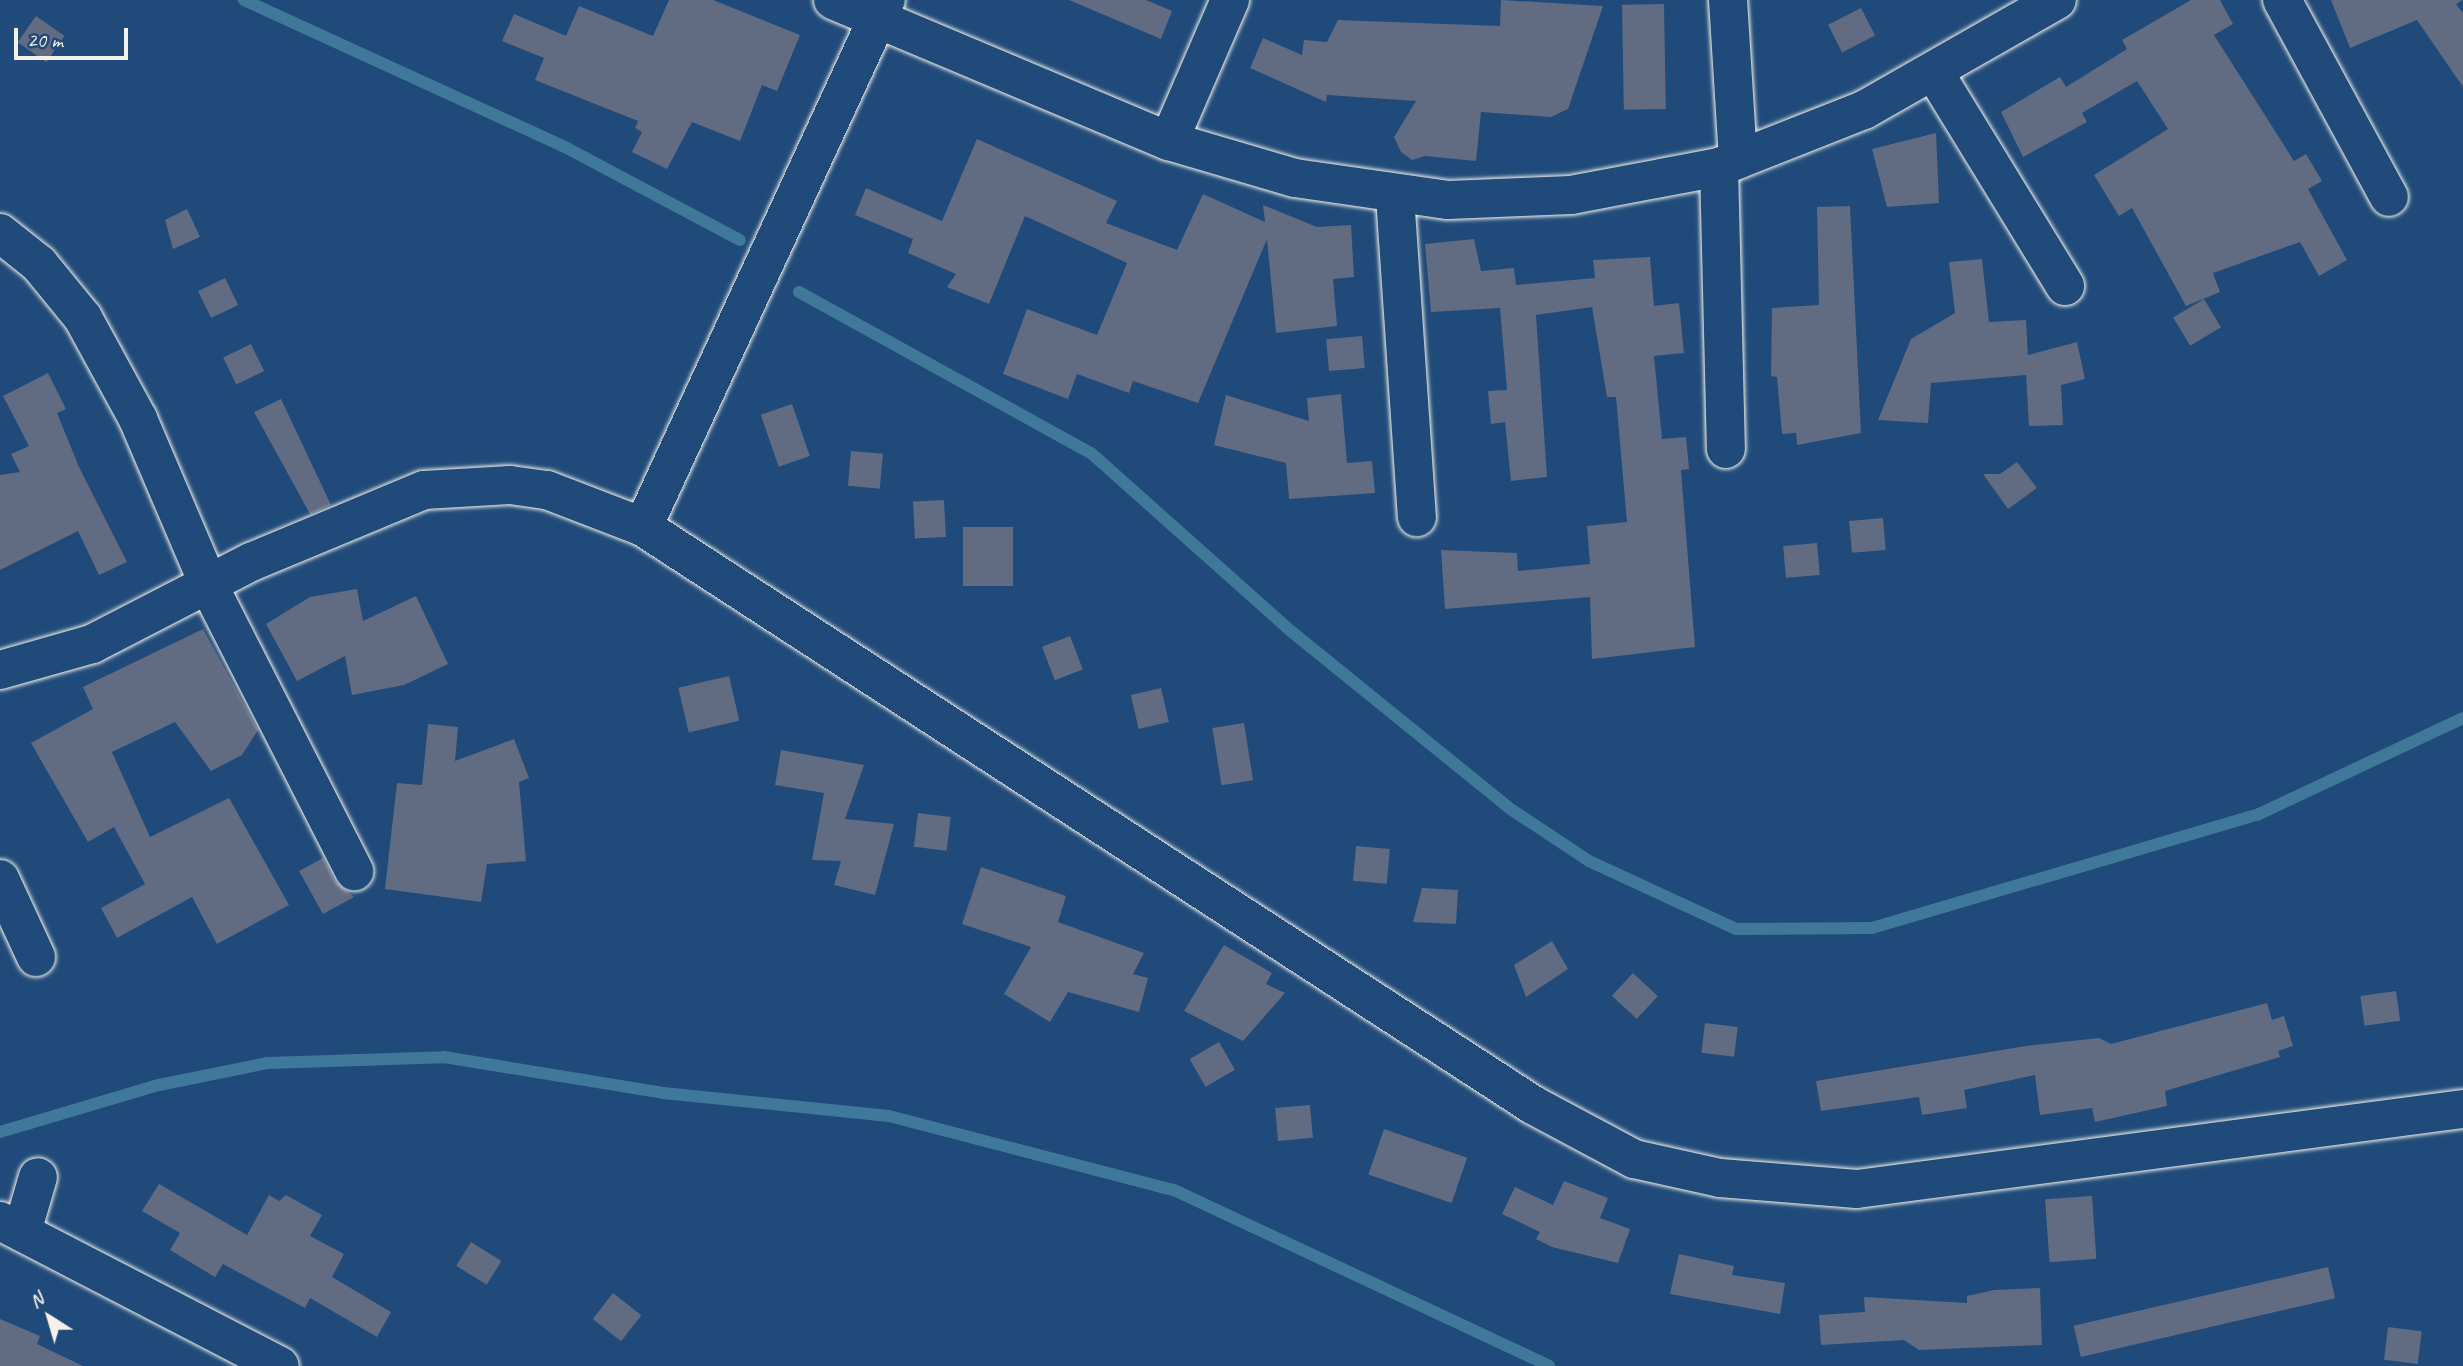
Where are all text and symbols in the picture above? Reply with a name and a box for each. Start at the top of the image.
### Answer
scale bar [18,14,131,58]
text: 20 m [27,27,63,53]
north arrow [14,1282,84,1352]
text: N [24,1287,48,1313]

